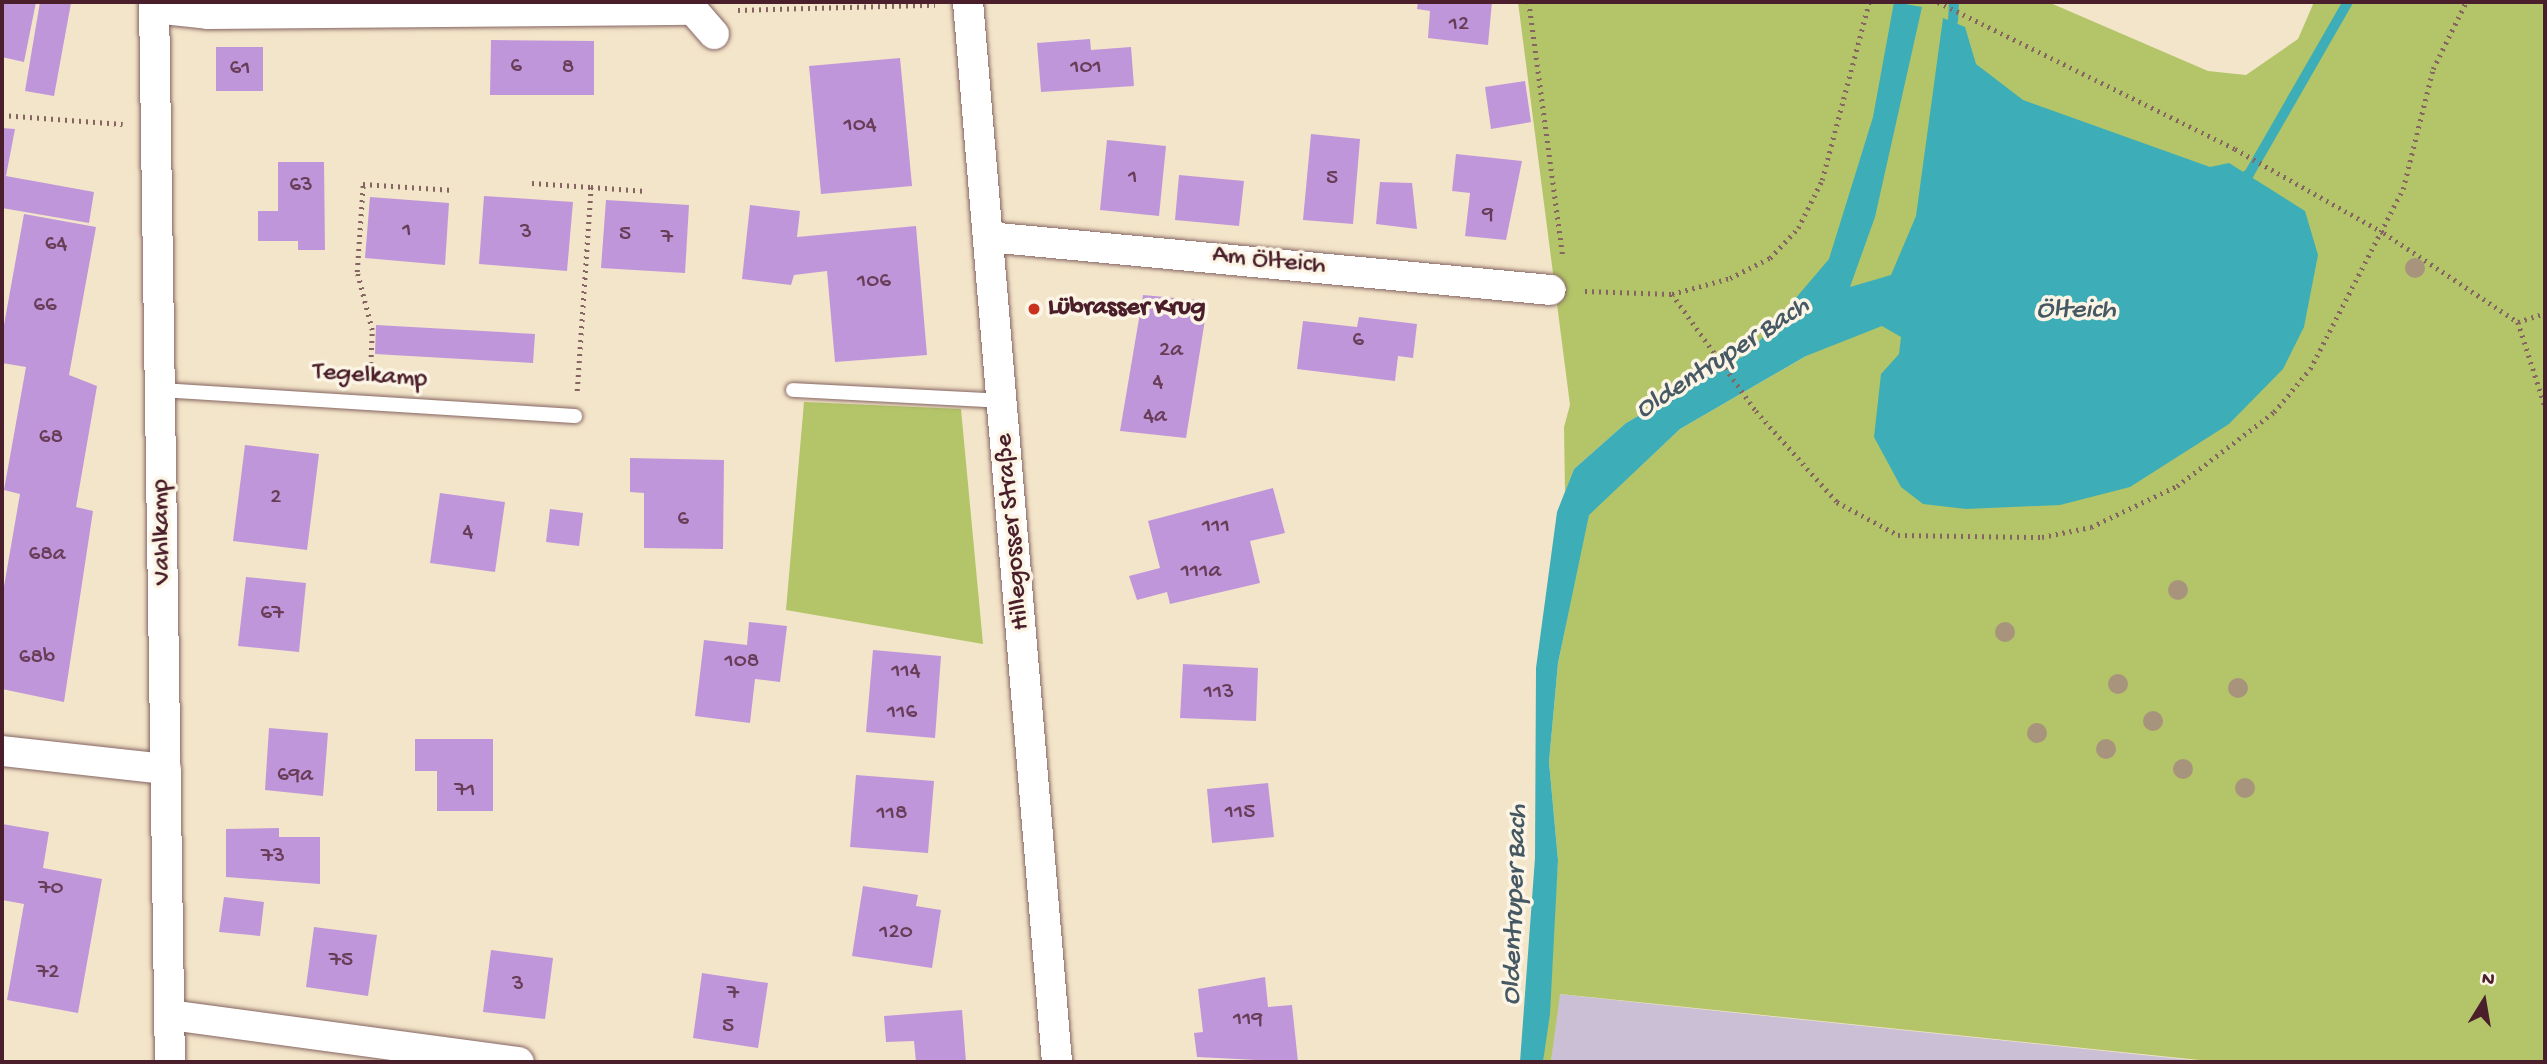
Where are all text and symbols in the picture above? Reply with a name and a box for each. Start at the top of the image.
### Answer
house number: 12 [1449,11,1469,39]
house number: 6 [510,53,522,81]
house number: 8 [562,54,574,82]
house number: 101 [1070,54,1102,82]
house number: 61 [230,55,250,83]
house number: 104 [843,112,877,140]
house number: 1 [1128,164,1138,192]
house number: 5 [1326,165,1338,193]
house number: 63 [289,172,313,200]
house number: 9 [1482,201,1494,229]
house number: 1 [402,217,412,245]
house number: 3 [520,219,532,247]
house number: 5 [619,221,631,249]
house number: 7 [661,224,673,252]
house number: 64 [45,231,67,259]
street label: Am Ölteich [1211,241,1327,283]
house number: 106 [857,268,891,296]
water label: Oldentruper Bach [1630,290,1816,428]
house number: 66 [33,292,57,320]
place label: Lübrasser Krug [1048,293,1206,325]
water label: Ölteich [2036,294,2116,328]
marker: Lübrasser Krug [1026,301,1042,317]
house number: 6 [1352,327,1364,355]
house number: 2a [1159,337,1183,365]
street label: Tegelkamp [312,357,428,397]
house number: 4 [1153,369,1163,397]
house number: 4a [1143,403,1167,431]
house number: 68 [39,424,63,452]
street label: Hillegosser Straße [990,432,1038,632]
street label: Vahlkamp [146,479,180,585]
house number: 2 [270,484,282,512]
house number: 6 [677,506,689,534]
house number: 111 [1202,513,1230,541]
house number: 4 [463,519,473,547]
house number: 68a [28,541,66,569]
house number: 111a [1181,558,1221,586]
house number: 67 [260,600,284,628]
house number: 68b [19,644,55,672]
house number: 108 [725,648,759,676]
house number: 114 [891,658,921,686]
house number: 113 [1204,679,1234,707]
house number: 116 [887,699,917,727]
house number: 69a [277,762,313,790]
house number: 71 [454,777,476,805]
house number: 115 [1225,799,1255,827]
house number: 118 [876,800,908,828]
water label: Oldentruper Bach [1496,804,1536,1006]
house number: 73 [261,843,285,871]
house number: 70 [38,875,64,903]
house number: 120 [879,919,913,947]
house number: 75 [329,947,353,975]
house number: 72 [36,959,60,987]
north arrow [2449,966,2519,1036]
text: N [2480,967,2496,992]
house number: 3 [512,971,524,999]
house number: 7 [727,980,739,1008]
house number: 119 [1233,1006,1263,1034]
house number: 5 [722,1013,734,1041]

